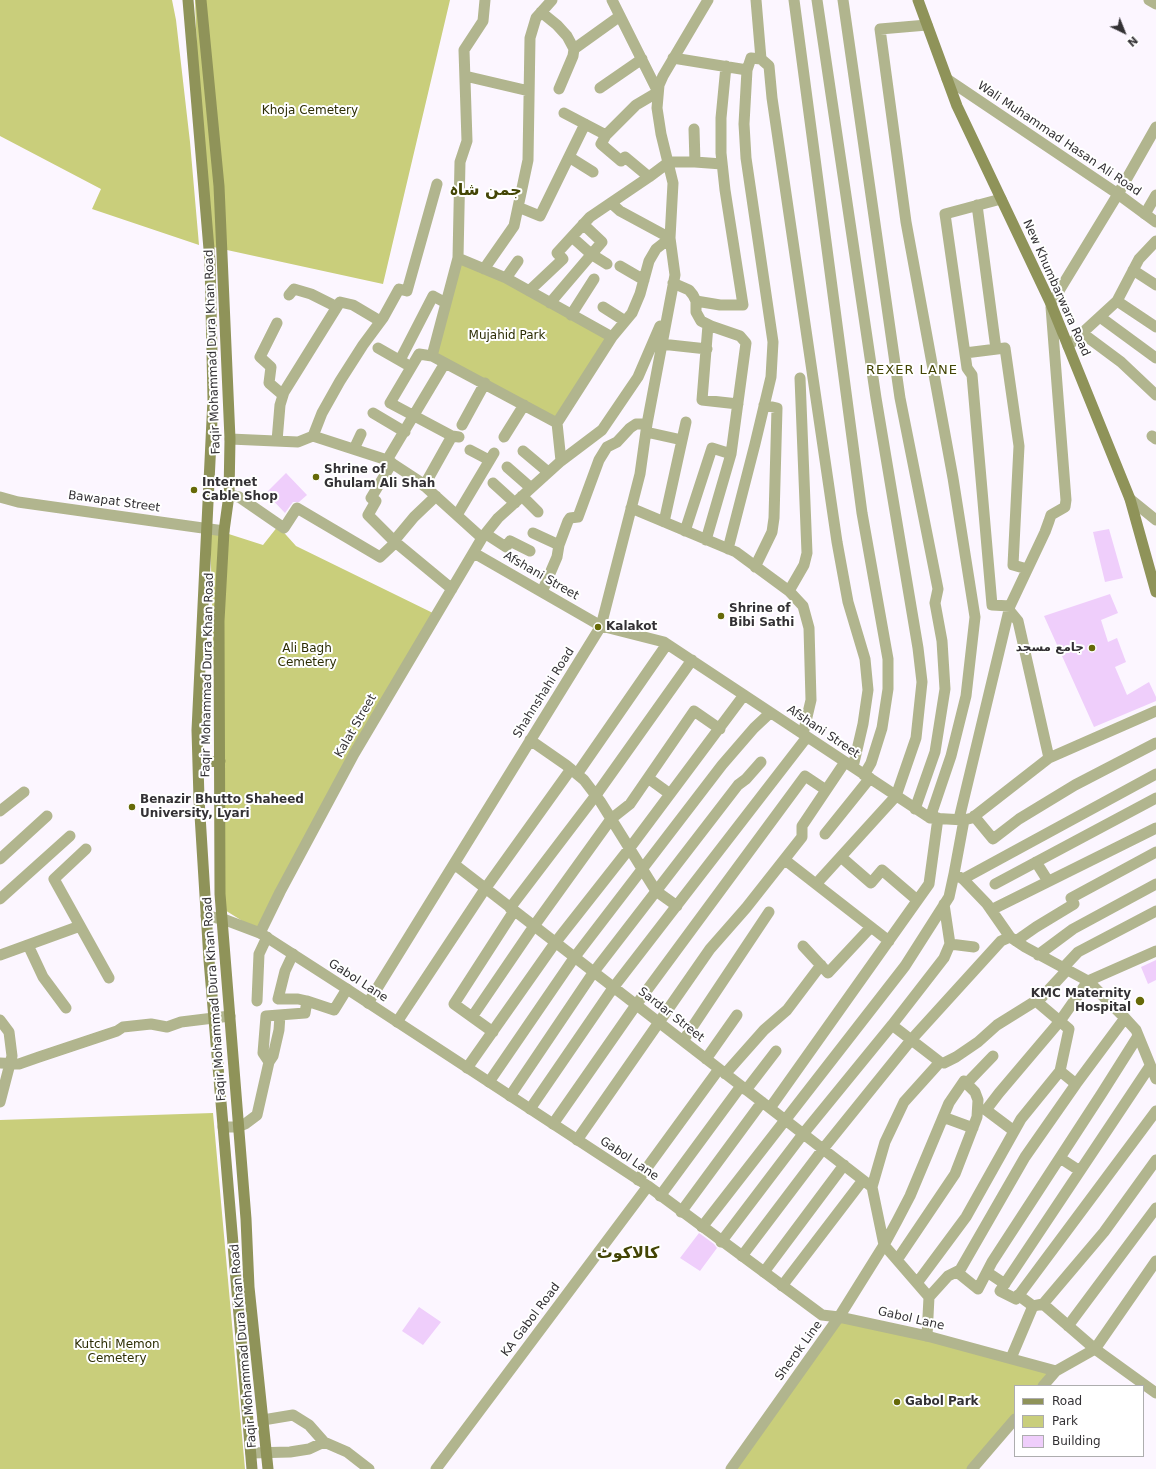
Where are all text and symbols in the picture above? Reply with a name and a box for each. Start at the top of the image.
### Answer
north arrow [1104,12,1144,52]
text: N [1125,33,1140,49]
street label: Wali Muhammad Hasan Ali Road [974,79,1144,199]
park label: Khoja Cemetery [262,104,358,118]
district label: جمن شاہ [450,181,522,201]
street label: New Khumbarwara Road [1019,217,1093,359]
street label: Faqir Mohammad Dura Khan Road [202,249,224,455]
park label: Mujahid Park [469,329,545,343]
district label: REXER LANE [866,363,958,379]
place label: Shrine of Ghulam Ali Shah [324,463,435,491]
marker: Shrine of Ghulam Ali Shah [311,472,321,482]
place label: Internet Cable Shop [202,476,278,504]
marker: Internet Cable Shop [189,485,199,495]
street label: Bawapat Street [67,488,161,516]
street label: Afshani Street [501,549,581,603]
street label: Faqir Mohammad Dura Khan Road [199,572,217,778]
place label: Shrine of Bibi Sathi [729,602,794,630]
marker: Shrine of Bibi Sathi [716,611,726,621]
place label: Kalakot [606,620,657,634]
marker: Kalakot [593,622,603,632]
place label: جامع مسجد [1016,641,1084,655]
park label: Ali Bagh Cemetery [278,642,336,670]
marker: جامع مسجد [1087,643,1097,653]
street label: Shahnshahi Road [510,645,578,741]
street label: Kalat Street [332,692,380,760]
street label: Afshani Street [784,702,862,762]
place label: Benazir Bhutto Shaheed University, Lyari [140,793,304,821]
marker: Benazir Bhutto Shaheed University, Lyari [127,802,137,812]
street label: Faqir Mohammad Dura Khan Road [201,896,229,1102]
street label: Gabol Lane [326,957,390,1005]
street label: Sardar Street [635,985,707,1045]
place label: KMC Maternity Hospital [1031,987,1131,1015]
marker: KMC Maternity Hospital [1134,995,1146,1007]
street label: Gabol Lane [597,1134,661,1184]
street label: Faqir Mohammad Dura Khan Road [228,1243,260,1449]
district label: کالاکوٹ [597,1244,659,1264]
street label: KA Gabol Road [499,1280,563,1360]
street label: Gabol Lane [876,1304,946,1334]
street label: Sherok Line [772,1318,826,1384]
park label: Kutchi Memon Cemetery [74,1338,160,1366]
legend [1014,1385,1144,1457]
text: Road [1052,1394,1082,1408]
place label: Gabol Park [905,1395,979,1409]
marker: Gabol Park [892,1397,902,1407]
text: Park [1052,1414,1078,1428]
text: Building [1052,1434,1101,1448]

